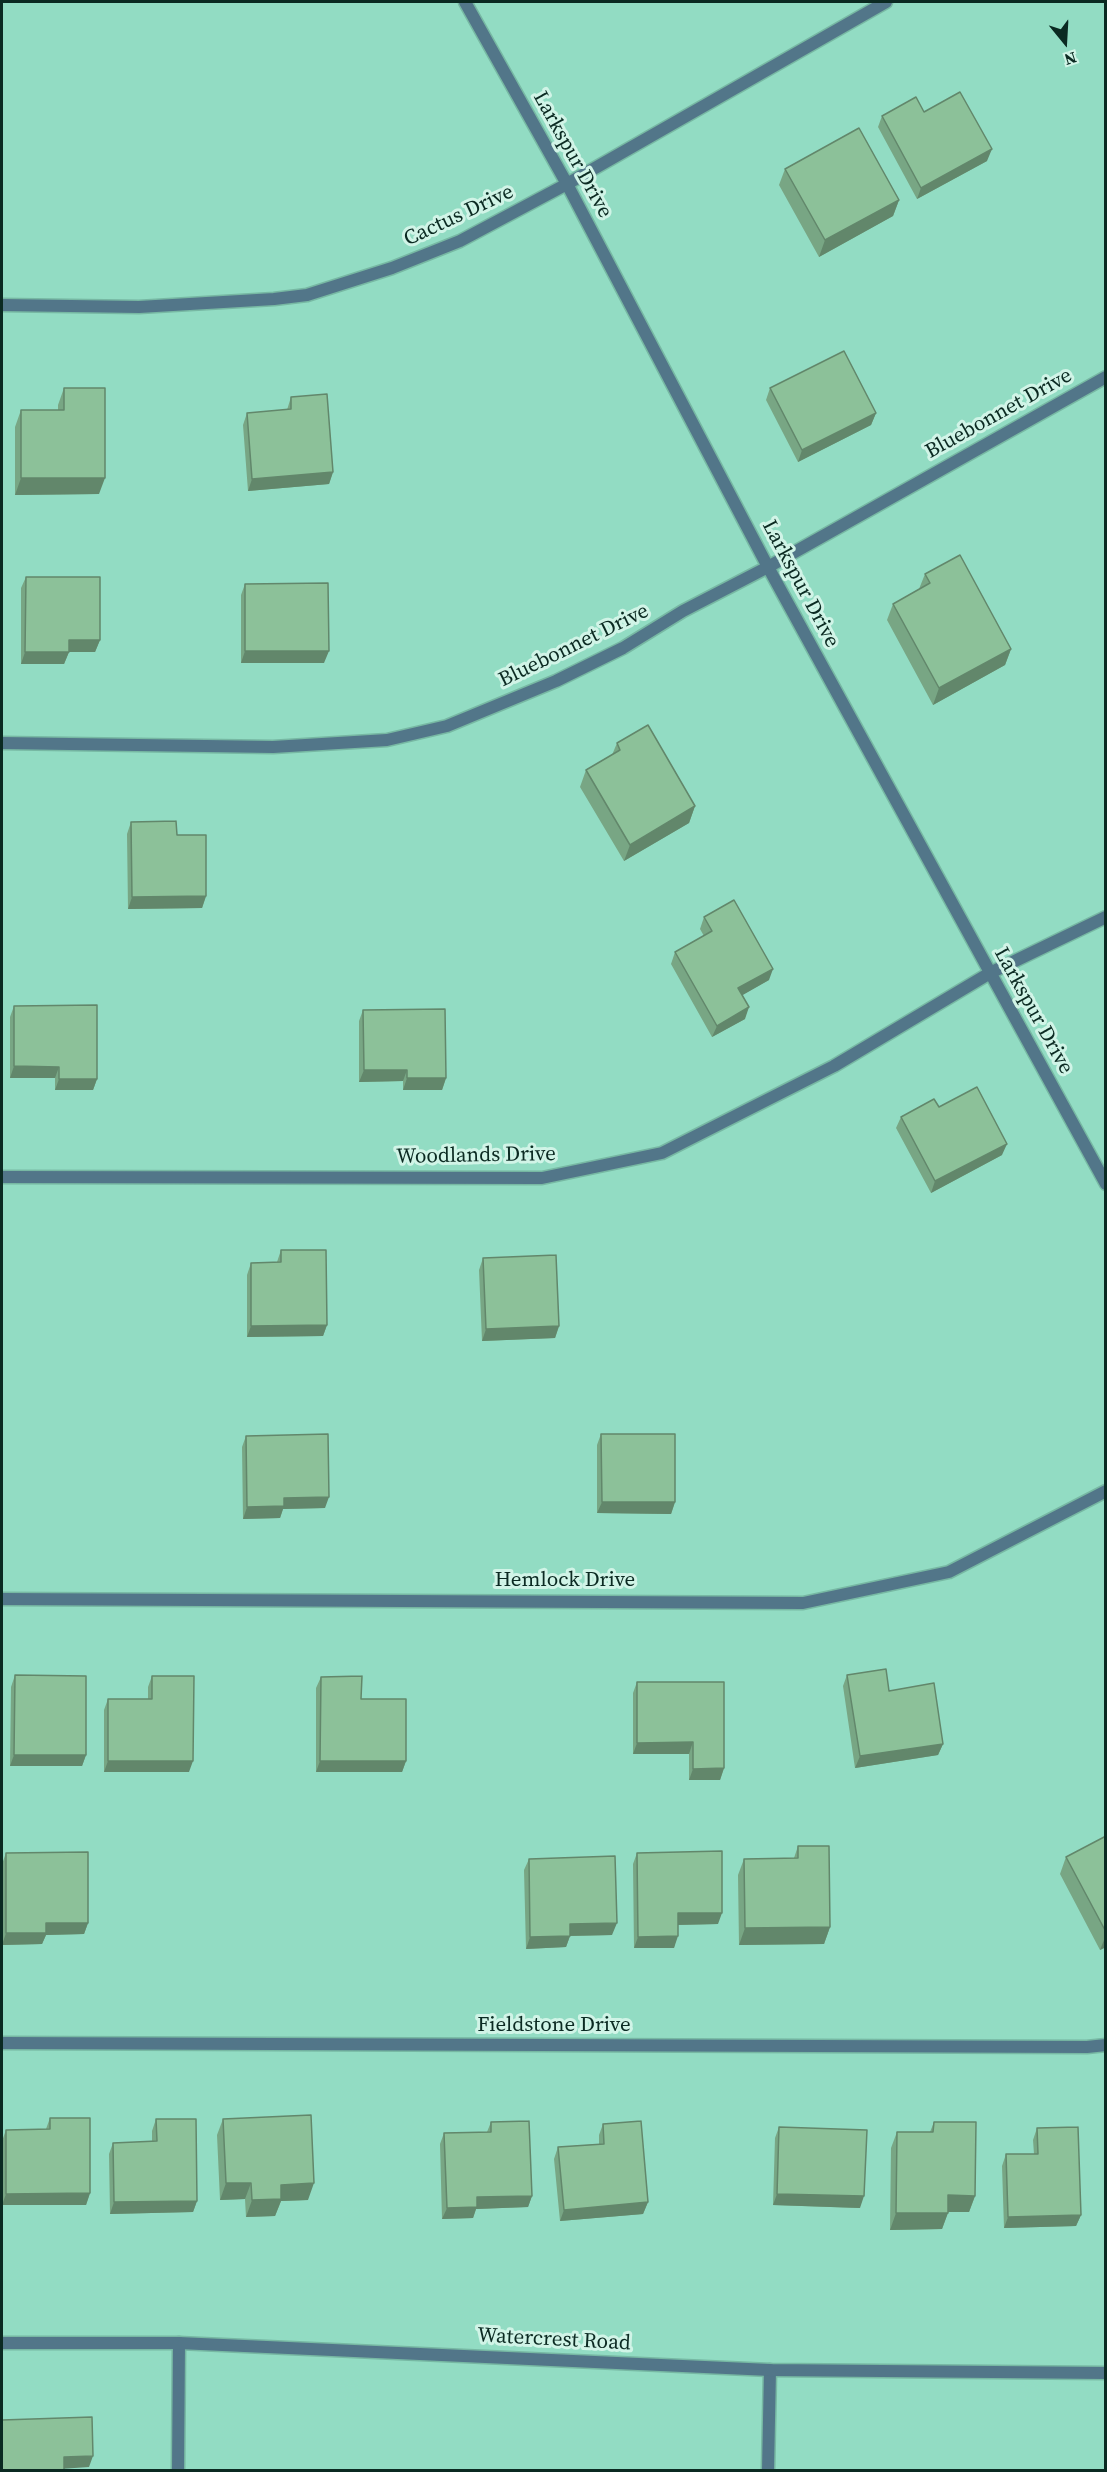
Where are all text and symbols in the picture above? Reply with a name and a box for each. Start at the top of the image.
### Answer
north arrow [1035,12,1095,72]
text: N [1062,47,1080,71]
street label: Larkspur Drive [527,87,617,223]
street label: Cactus Drive [400,180,518,252]
street label: Bluebonnet Drive [921,363,1077,465]
street label: Larkspur Drive [756,516,844,652]
street label: Bluebonnet Drive [495,599,653,693]
street label: Larkspur Drive [988,943,1078,1079]
street label: Woodlands Drive [396,1142,556,1170]
street label: Hemlock Drive [495,1568,635,1594]
street label: Fieldstone Drive [477,2013,631,2039]
street label: Watercrest Road [477,2323,631,2357]

